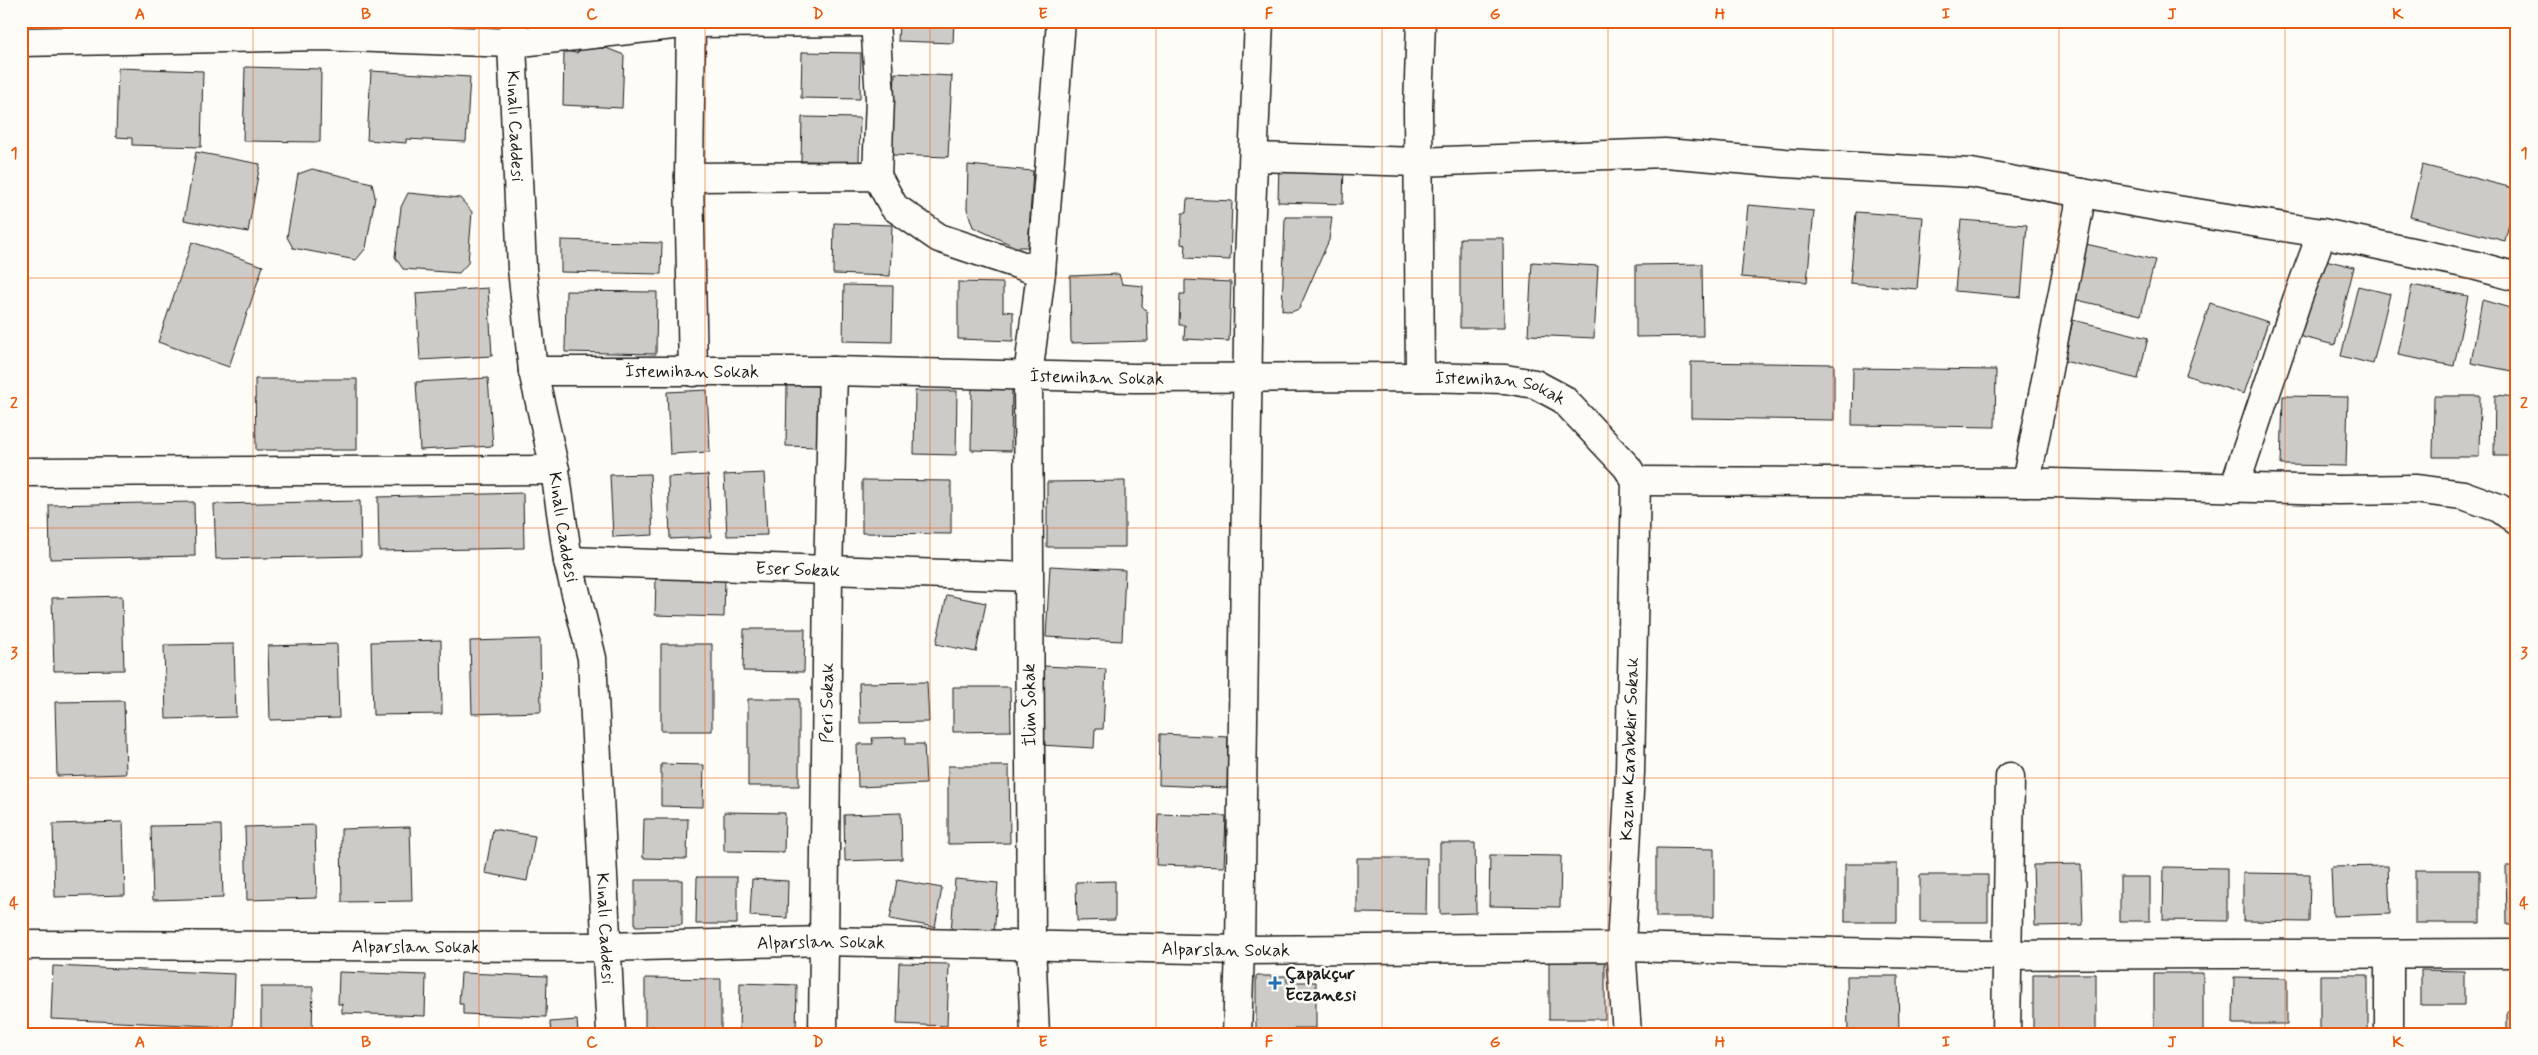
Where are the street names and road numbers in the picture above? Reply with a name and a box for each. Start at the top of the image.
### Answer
street label: Kınalı Caddesi [500,70,529,182]
street label: İstemihan Sokak [625,360,759,384]
street label: İstemihan Sokak [1030,365,1164,391]
street label: İstemihan Sokak [1435,366,1570,411]
street label: Kınalı Caddesi [542,470,584,585]
street label: Eser Sokak [755,557,841,583]
street label: Kazım Karabekir Sokak [1615,657,1645,841]
street label: Peri Sokak [815,663,840,743]
street label: İlim Sokak [1017,663,1043,747]
street label: Kınalı Caddesi [590,872,619,985]
street label: Alparslan Sokak [757,930,885,956]
street label: Alparslan Sokak [352,935,480,960]
street label: Alparslan Sokak [1161,937,1290,963]

